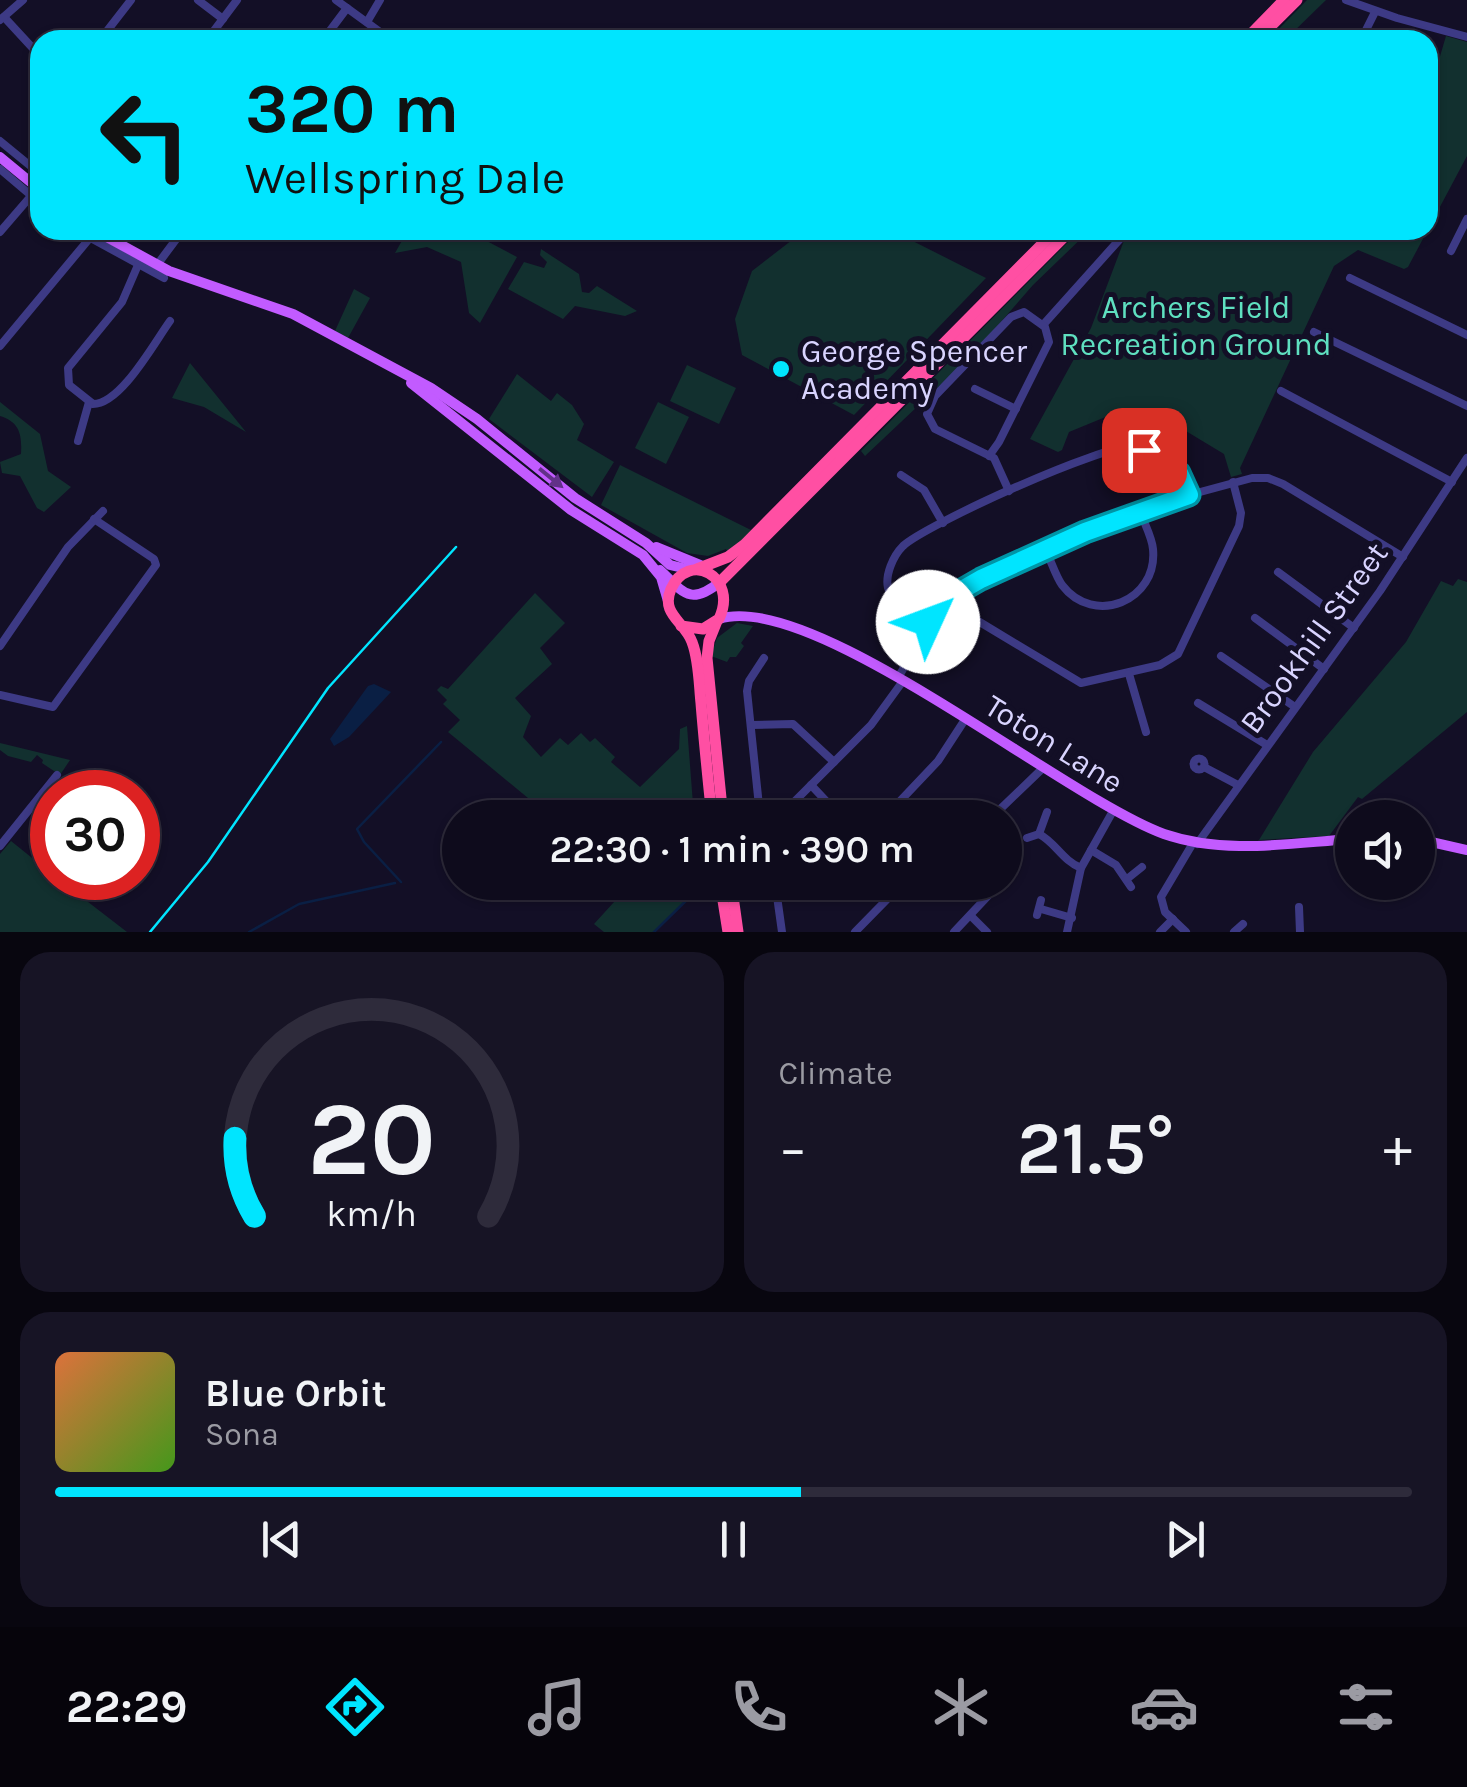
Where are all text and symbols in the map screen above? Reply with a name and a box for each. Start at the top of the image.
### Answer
text: 320 m [245,68,459,150]
icon: left [80,70,210,200]
text: Wellspring Dale [245,152,565,204]
park label: Archers Field Recreation Ground [1060,289,1332,363]
place label: George Spencer Academy [801,333,1027,407]
marker: George Spencer Academy [770,358,792,380]
pin [1102,408,1187,493]
icon: arrive [1117,423,1172,478]
one-way arrow [539,467,564,489]
street label: Brookhill Street [1232,535,1396,741]
position arrow [876,570,980,674]
street label: Toton Lane [978,687,1130,801]
speed limit sign: 30 [30,770,160,900]
map controls [1335,800,1435,900]
button: sound [1335,800,1435,900]
text: 22:30 · 1 min · 390 m [549,827,915,872]
text: Climate [779,1055,893,1092]
text: 20 [307,1079,436,1200]
text: 21.5° [1016,1104,1174,1192]
text: − [779,1116,807,1180]
text: + [1383,1116,1412,1180]
text: km/h [326,1193,417,1235]
text: Blue Orbit [205,1371,386,1416]
text: Sona [205,1416,279,1453]
icon: previous [254,1512,309,1567]
icon: pause [706,1512,761,1567]
icon: next [1158,1512,1213,1567]
icon: directions [320,1672,390,1742]
icon: music [522,1672,592,1742]
icon: phone [724,1672,794,1742]
icon: climate [926,1672,996,1742]
icon: car [1129,1672,1199,1742]
icon: filters [1331,1672,1401,1742]
text: 22:29 [66,1681,187,1733]

